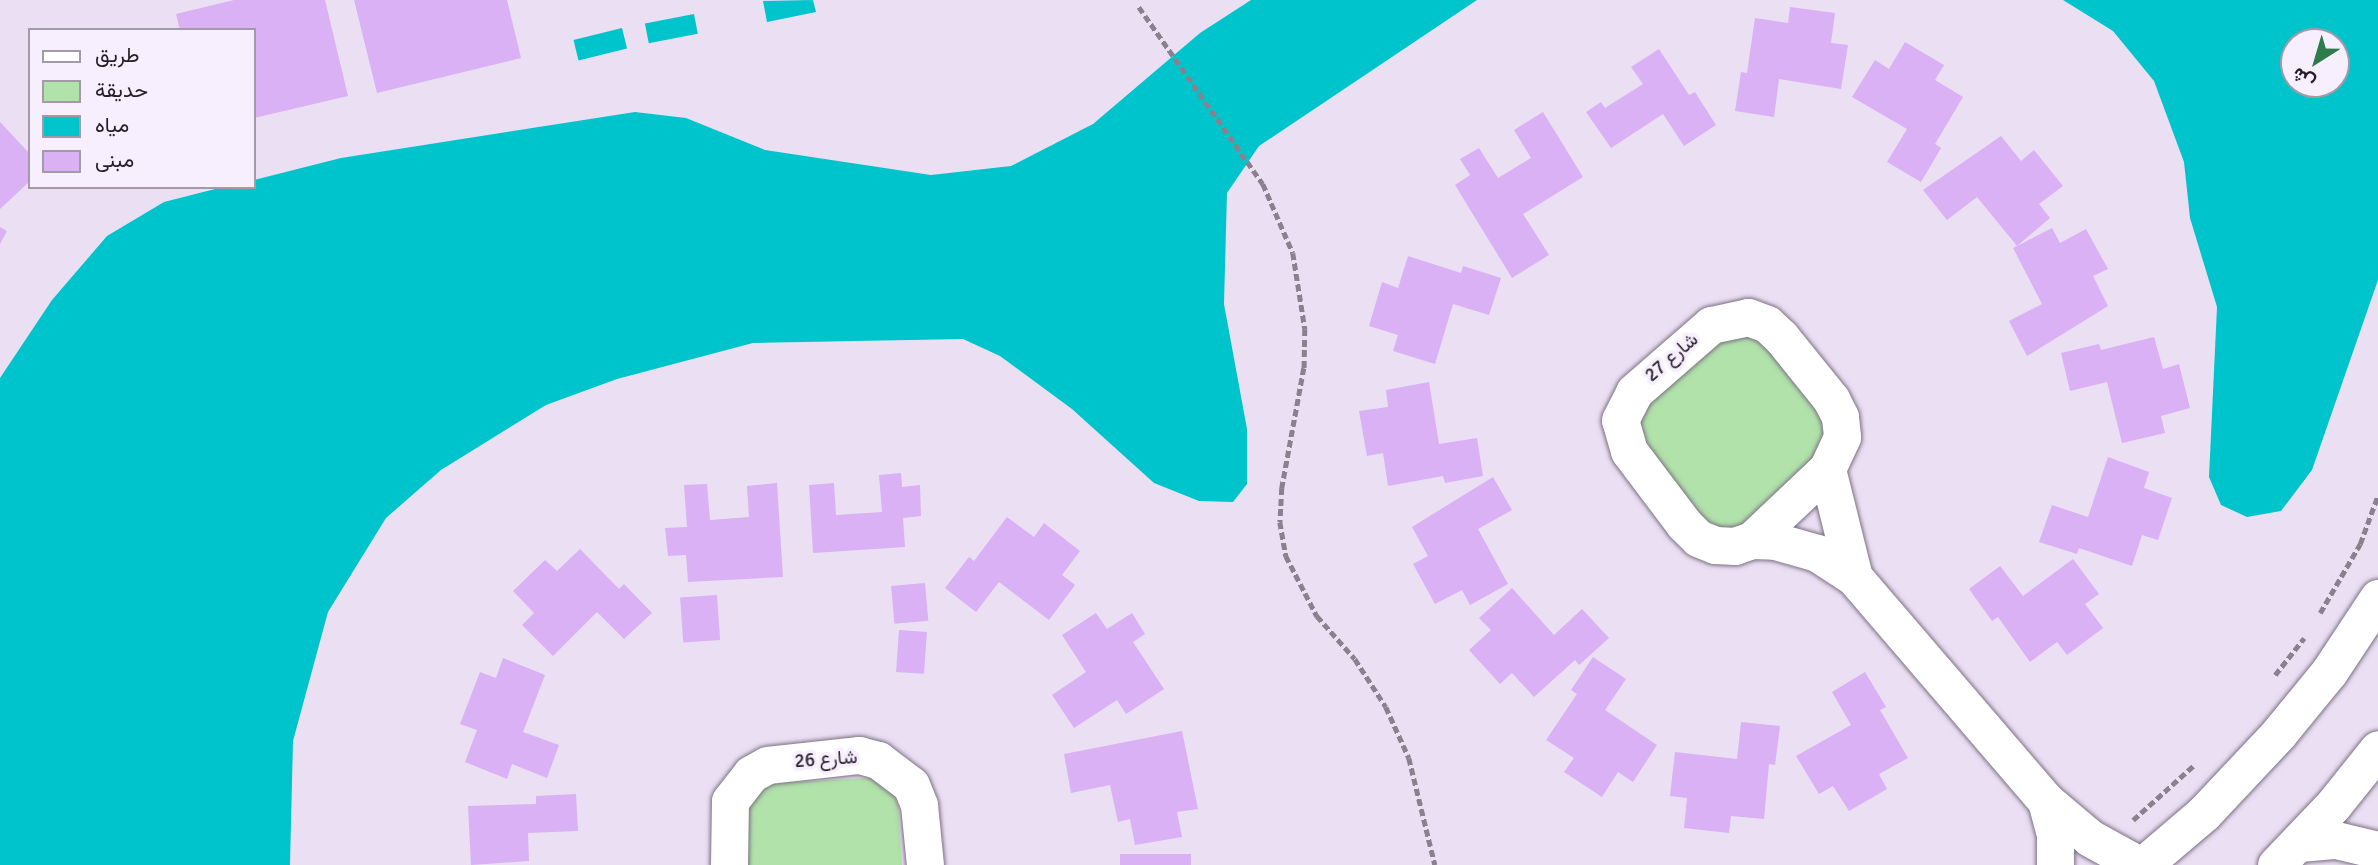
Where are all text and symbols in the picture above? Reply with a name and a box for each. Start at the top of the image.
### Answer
legend [28,28,256,189]
north arrow [2280,28,2350,98]
text: طريق [95,42,140,68]
text: ش [2287,62,2320,95]
text: حديقة [95,77,148,103]
text: مياه [95,112,129,138]
text: مبنى [95,147,134,173]
street label: شارع 27 [1641,329,1703,387]
street label: شارع 26 [794,746,858,774]

